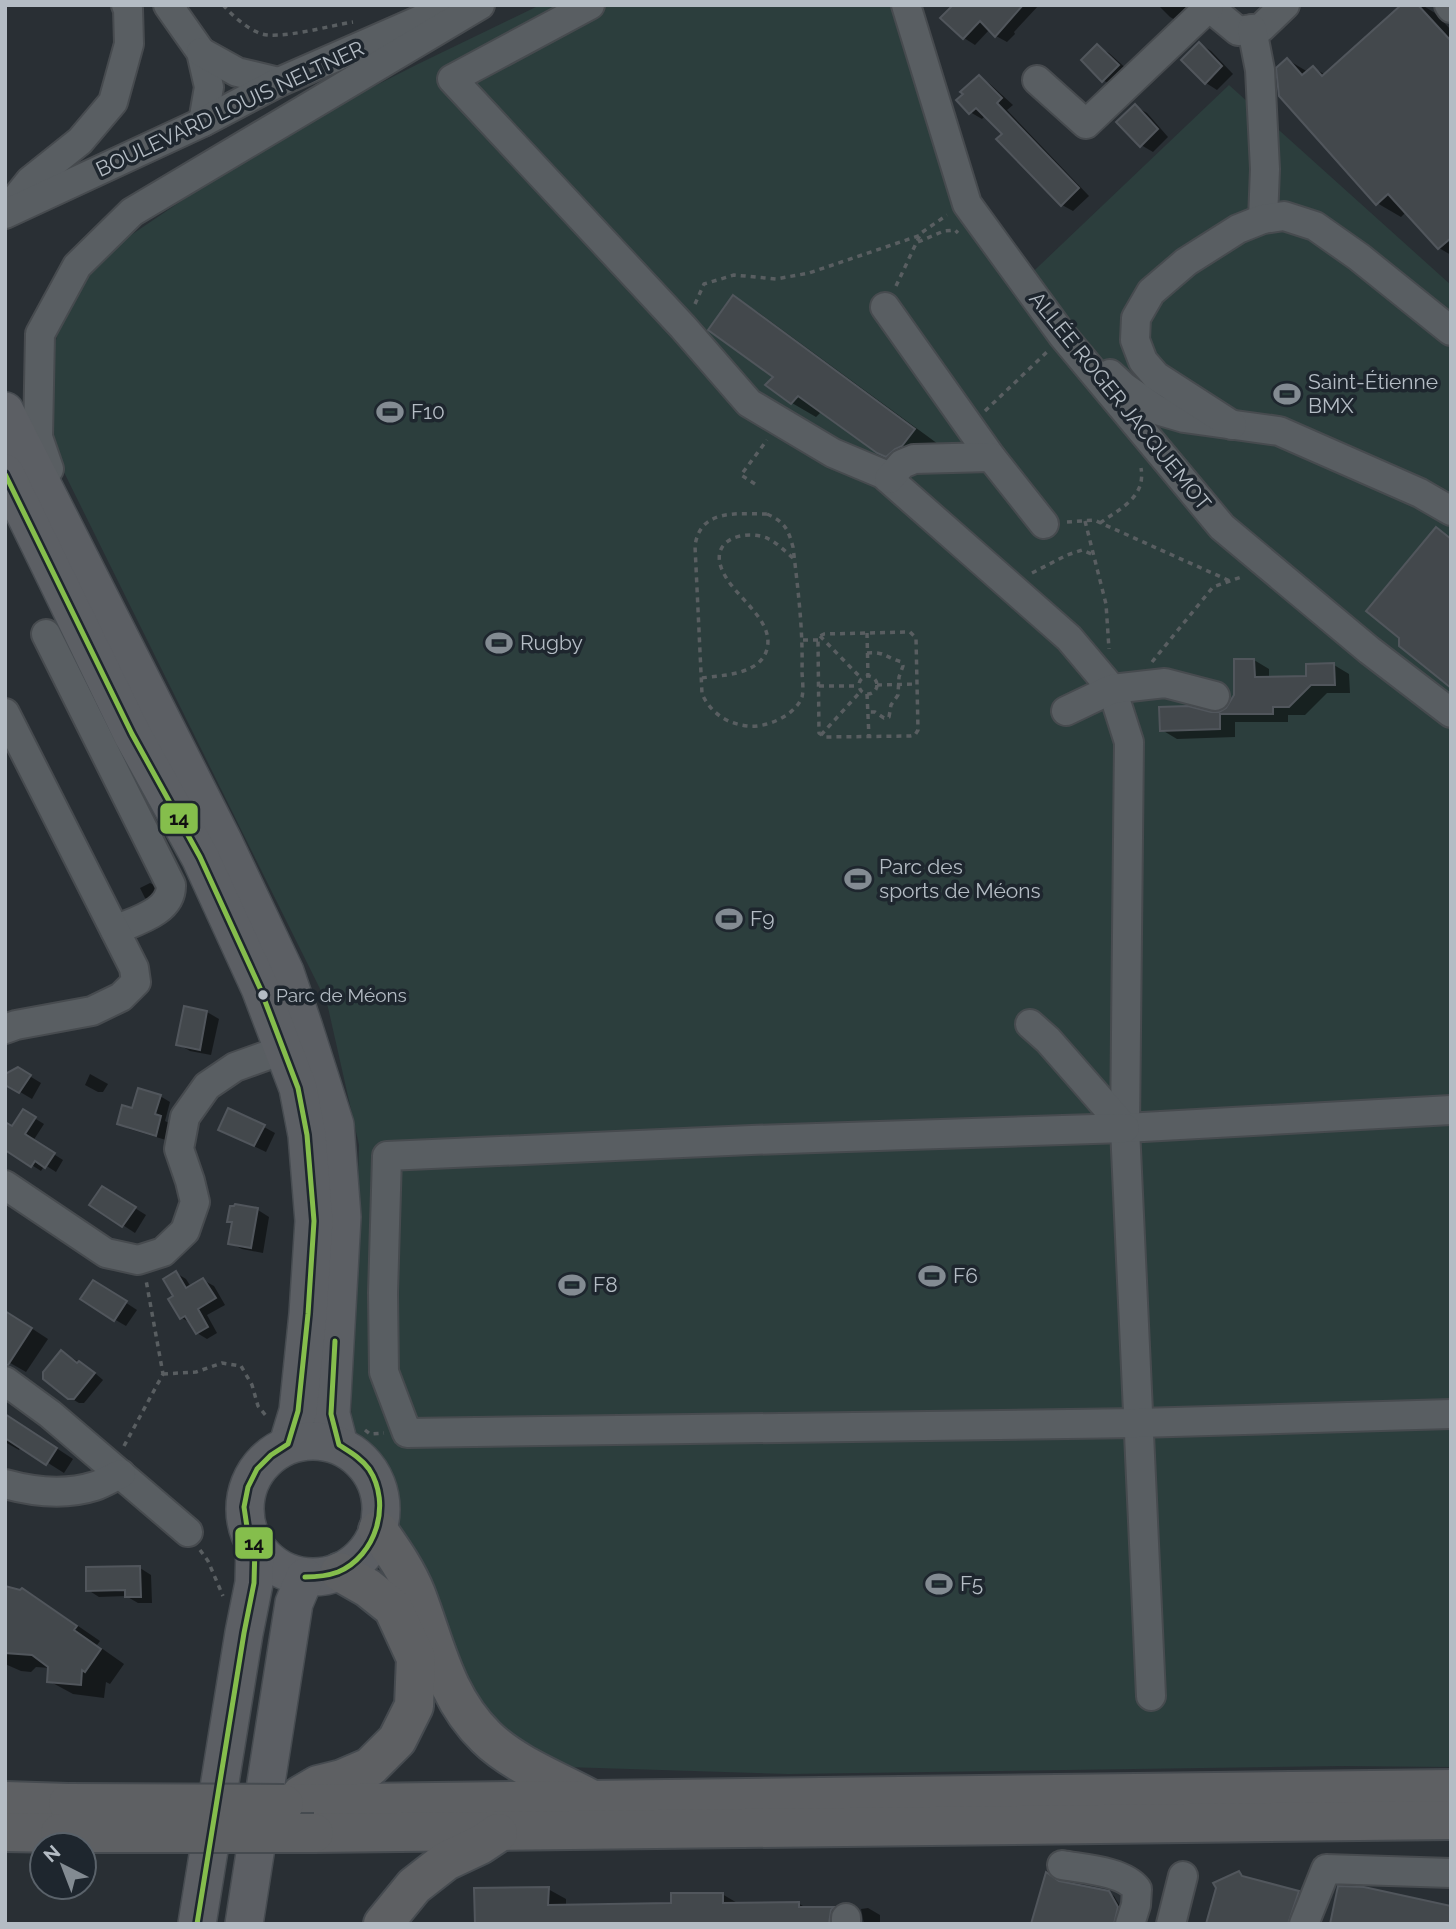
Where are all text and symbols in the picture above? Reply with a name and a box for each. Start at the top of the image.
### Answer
street label: BOULEVARD LOUIS NELTNER [92,35,368,182]
street label: ALLÉE ROGER JACQUEMOT [1024,286,1216,515]
place label: Saint-Étienne BMX [1308,369,1438,418]
sports icon: Saint-Étienne BMX [1272,379,1302,409]
sports icon: F10 [375,397,405,427]
place label: F10 [411,399,445,424]
sports icon: Rugby [484,628,514,658]
place label: Rugby [520,630,583,655]
line badge: 14 [159,802,199,835]
text: 14 [169,807,189,829]
place label: Parc des sports de Méons [879,854,1041,903]
sports icon: Parc des sports de Méons [843,864,873,894]
sports icon: F9 [714,904,744,934]
place label: F9 [750,906,774,931]
place label: Parc de Méons [276,984,407,1006]
marker: Parc de Méons [256,988,270,1002]
sports icon: F6 [917,1261,947,1291]
place label: F6 [953,1263,978,1288]
sports icon: F8 [557,1270,587,1300]
place label: F8 [593,1272,618,1297]
line badge: 14 [234,1526,274,1560]
text: 14 [244,1532,264,1554]
sports icon: F5 [924,1569,954,1599]
place label: F5 [960,1571,983,1596]
north arrow [28,1831,98,1901]
text: N [39,1840,64,1866]

